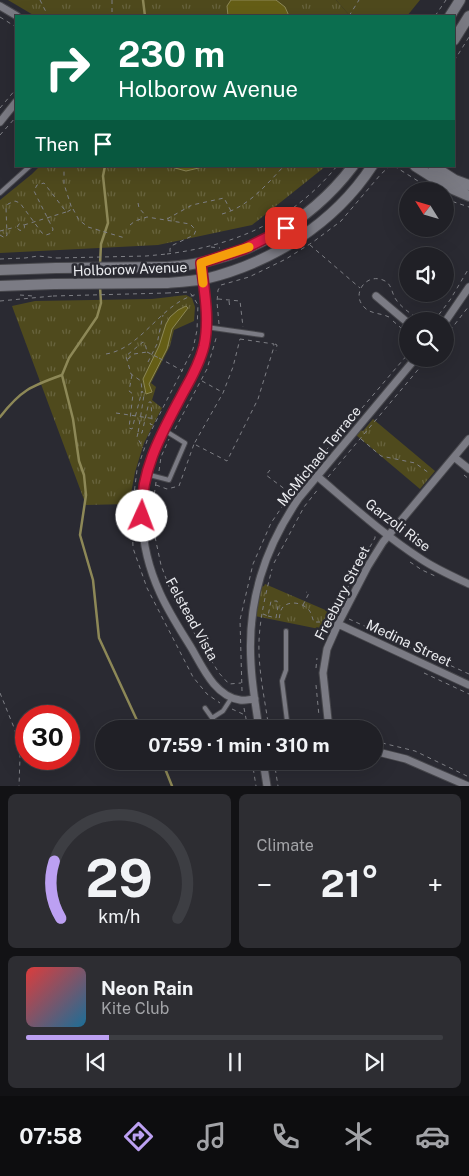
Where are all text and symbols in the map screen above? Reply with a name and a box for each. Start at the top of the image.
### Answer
text: 230 m [118,34,225,75]
icon: right [35,35,100,100]
text: Holborow Avenue [118,76,298,102]
icon: arrive [89,130,117,158]
text: Then [35,133,79,155]
north arrow [399,182,454,238]
map controls [399,182,454,367]
pin [265,207,307,249]
icon: arrive [272,214,300,242]
button: sound [399,247,454,302]
street label: Holborow Avenue [72,259,188,279]
button: search [399,312,454,367]
street label: McMichael Terrace [274,403,364,509]
position arrow [115,489,167,541]
street label: Garzoli Rise [362,495,434,555]
street label: Freebury Street [311,543,373,643]
street label: Felstead Vista [163,575,221,663]
street label: Medina Street [364,616,454,670]
speed limit sign: 30 [15,705,80,770]
text: 07:59 · 1 min · 310 m [148,734,330,756]
text: Climate [257,836,314,855]
text: 29 [86,848,153,909]
text: 21° [321,861,379,906]
text: − [257,868,272,901]
text: + [427,868,443,901]
text: km/h [98,906,140,927]
text: Neon Rain [101,977,193,999]
text: Kite Club [101,999,169,1018]
icon: previous [82,1048,110,1076]
icon: pause [221,1048,249,1076]
icon: next [360,1048,388,1076]
icon: directions [121,1119,156,1154]
icon: music [194,1119,229,1154]
icon: phone [268,1119,303,1154]
icon: climate [341,1119,376,1154]
icon: car [415,1119,450,1154]
text: 07:58 [19,1123,82,1149]

